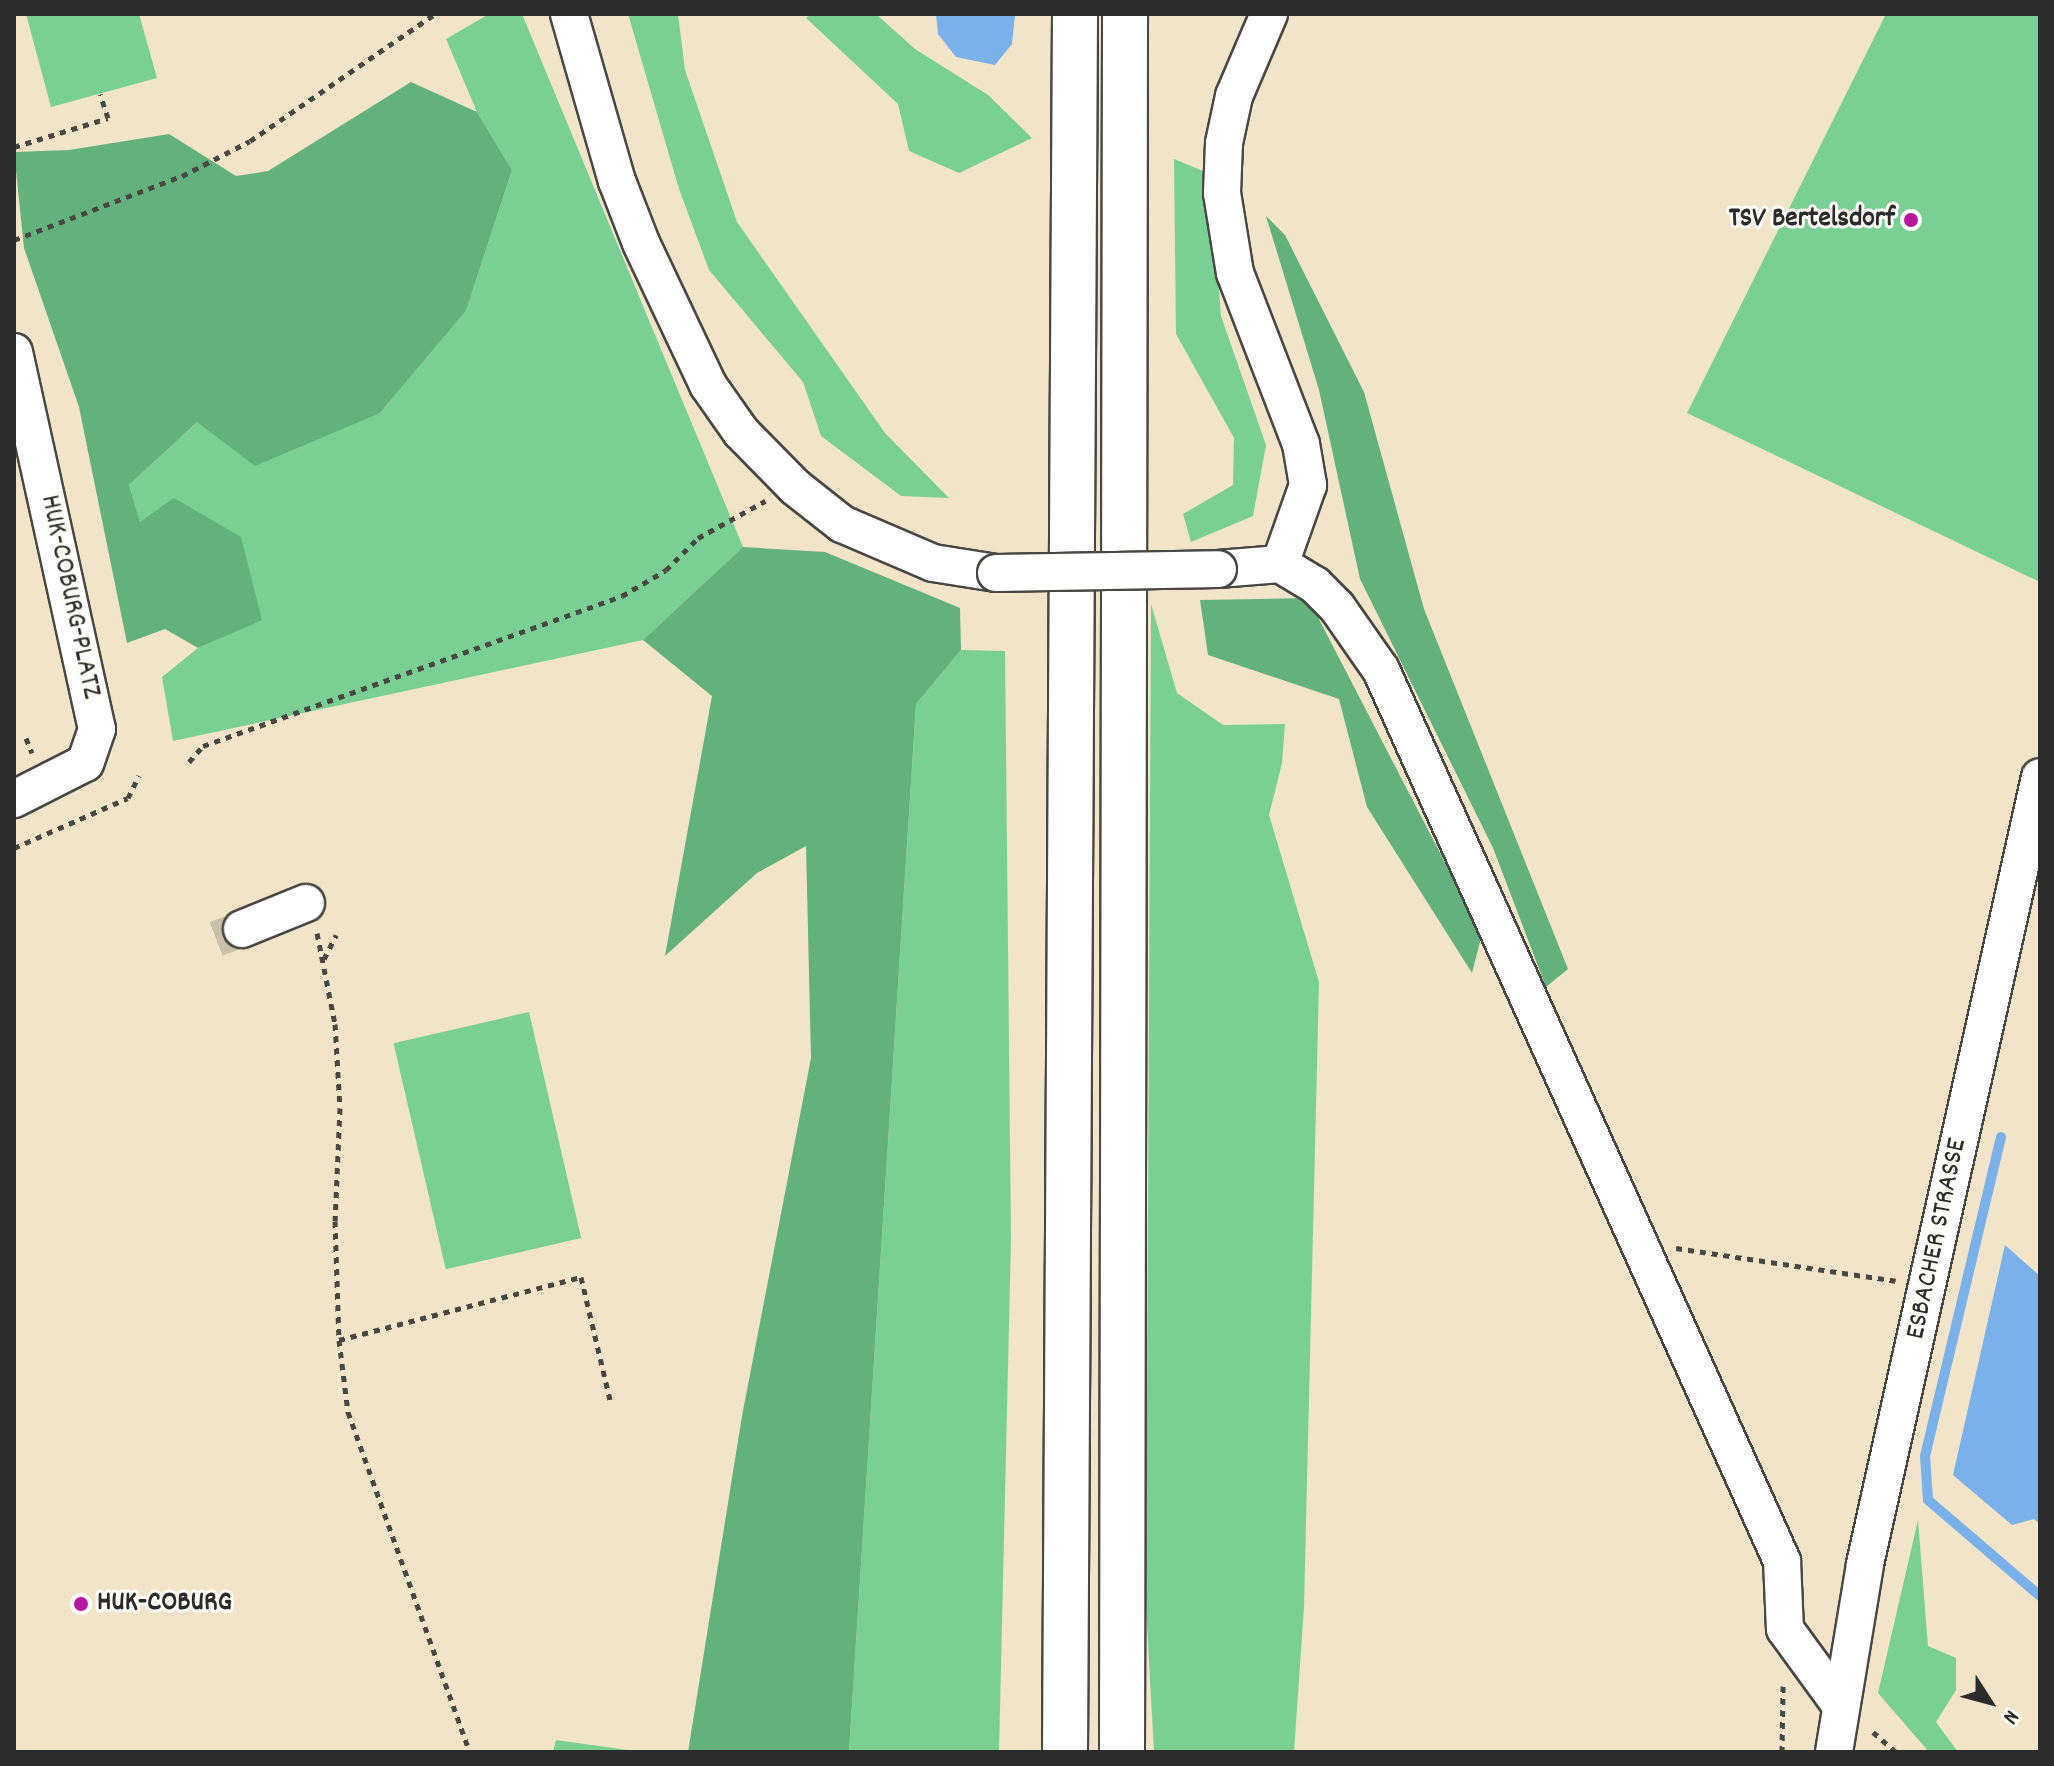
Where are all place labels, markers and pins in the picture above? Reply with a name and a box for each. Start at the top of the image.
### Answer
place label: TSV Bertelsdorf [1729,203,1895,237]
marker: TSV Bertelsdorf [1902,211,1920,229]
place label: HUK-COBURG [97,1587,232,1621]
marker: HUK-COBURG [72,1595,90,1613]

